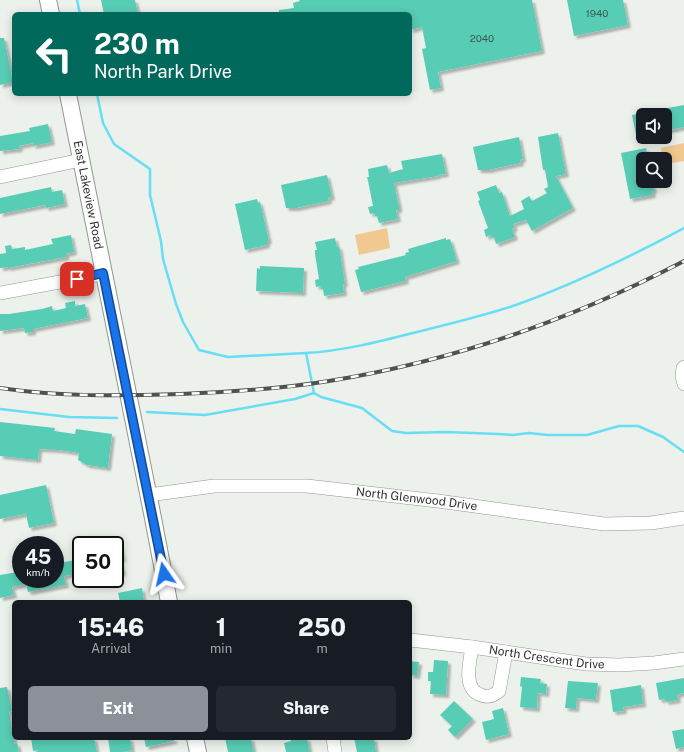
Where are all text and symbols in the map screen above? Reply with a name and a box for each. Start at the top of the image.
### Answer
house number: 1940 [586,7,608,19]
text: 230 m [94,27,180,60]
icon: left [28,28,80,80]
house number: 2040 [470,32,494,44]
text: North Park Drive [94,61,232,82]
map controls [636,108,672,188]
button: sound [636,108,672,144]
street label: East Lakeview Road [71,139,106,251]
button: search [636,152,672,188]
pin [60,262,94,296]
icon: arrive [66,268,88,290]
street label: North Glenwood Drive [355,485,478,513]
speed limit sign: 50 [72,536,124,588]
text: 45 [25,545,51,569]
position arrow [143,553,185,595]
text: km/h [26,566,50,578]
text: 15:46 [78,613,144,641]
text: 1 [216,613,226,641]
text: 250 [298,613,346,641]
text: Arrival [91,641,131,656]
text: min [210,641,232,656]
text: m [316,641,328,656]
street label: North Crescent Drive [488,643,605,672]
button: Exit [28,686,208,732]
button: Share [216,686,396,732]

